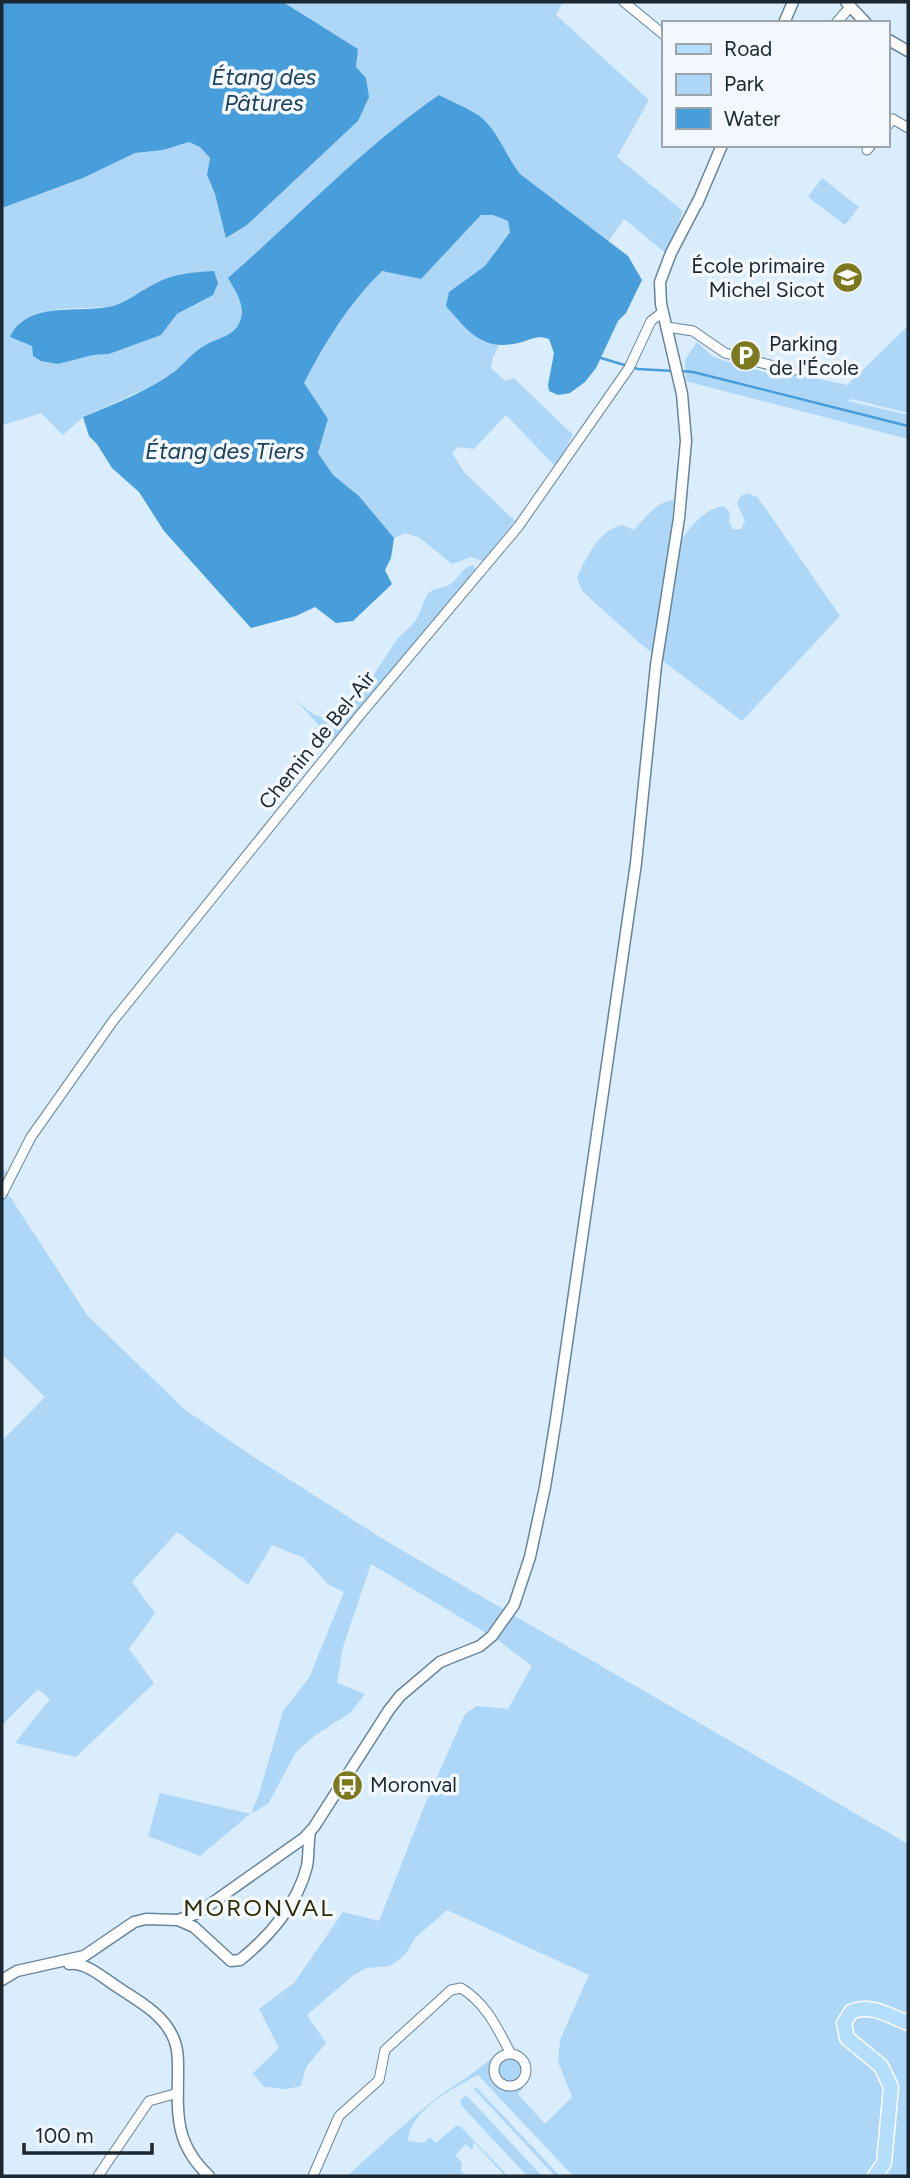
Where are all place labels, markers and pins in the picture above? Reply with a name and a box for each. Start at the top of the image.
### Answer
place label: École primaire Michel Sicot [691,253,825,302]
school or university icon: École primaire Michel Sicot [831,261,865,295]
place label: Parking de l'École [769,331,859,380]
parking icon: Parking de l'École [729,339,763,373]
bus stop icon: Moronval [330,1768,364,1802]
place label: Moronval [370,1772,457,1797]

